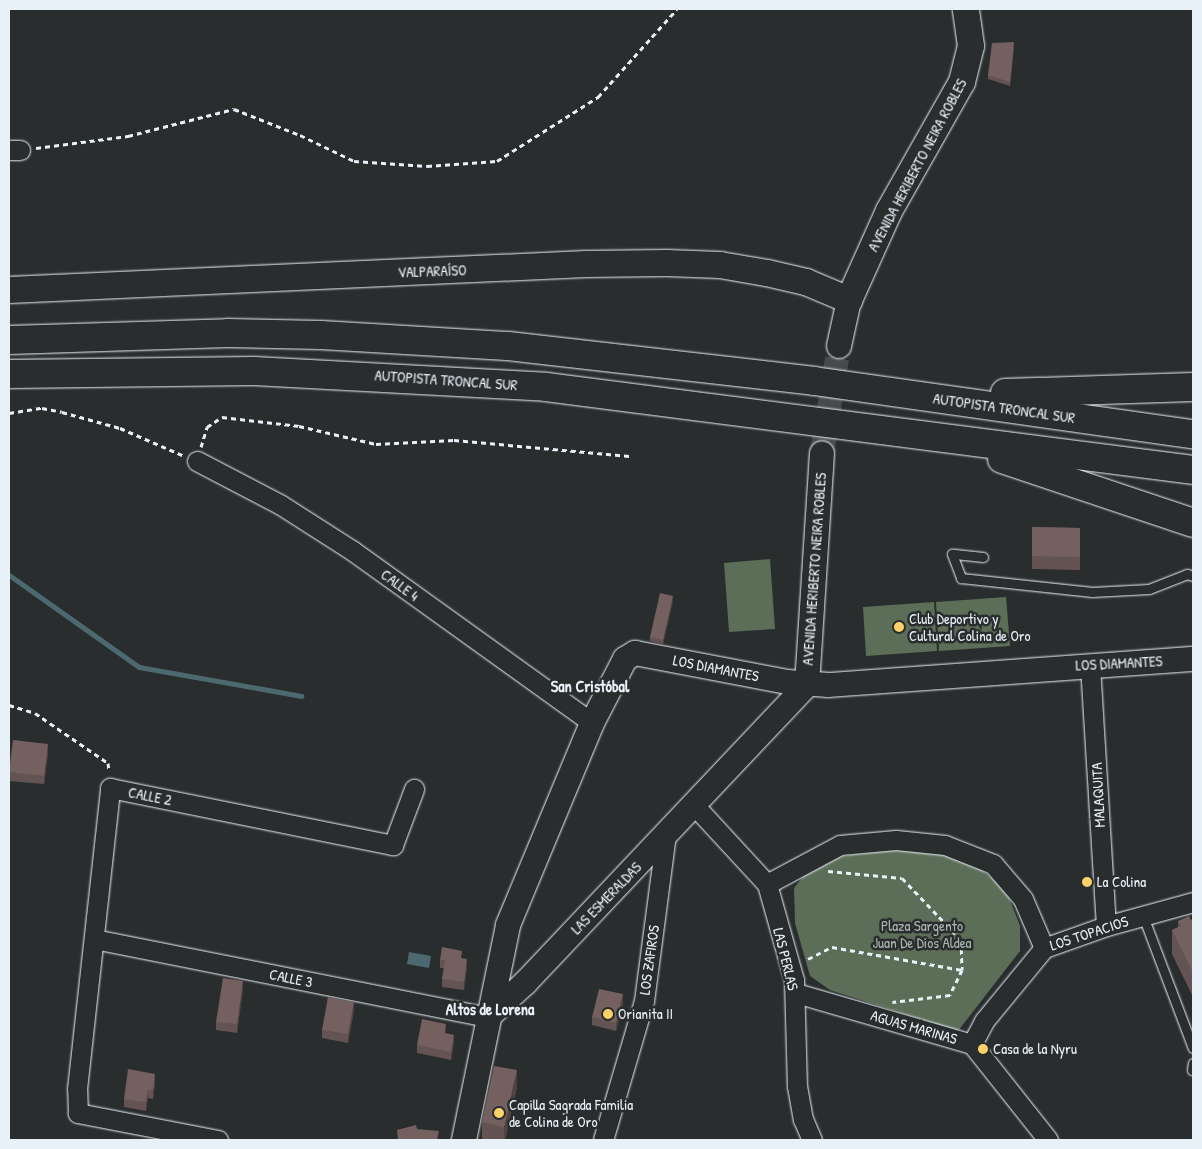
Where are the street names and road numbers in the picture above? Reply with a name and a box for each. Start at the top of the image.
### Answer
street label: AVENIDA HERIBERTO NEIRA ROBLES [864,75,970,255]
street label: VALPARAÍSO [397,261,467,281]
street label: AUTOPISTA TRONCAL SUR [374,366,518,394]
street label: AUTOPISTA TRONCAL SUR [932,389,1076,427]
street label: AVENIDA HERIBERTO NEIRA ROBLES [798,472,830,666]
street label: CALLE 4 [378,565,422,605]
street label: LOS DIAMANTES [672,651,760,685]
street label: LOS DIAMANTES [1075,652,1163,674]
street label: MALAQUITA [1087,762,1109,828]
street label: CALLE 2 [127,783,173,809]
street label: LAS ESMERALDAS [567,858,645,938]
street label: LOS TOPACIOS [1048,912,1130,954]
street label: LOS ZAFIROS [635,924,663,996]
street label: LAS PERLAS [770,926,802,992]
street label: CALLE 3 [268,965,314,991]
street label: AGUAS MARINAS [869,1006,959,1048]

